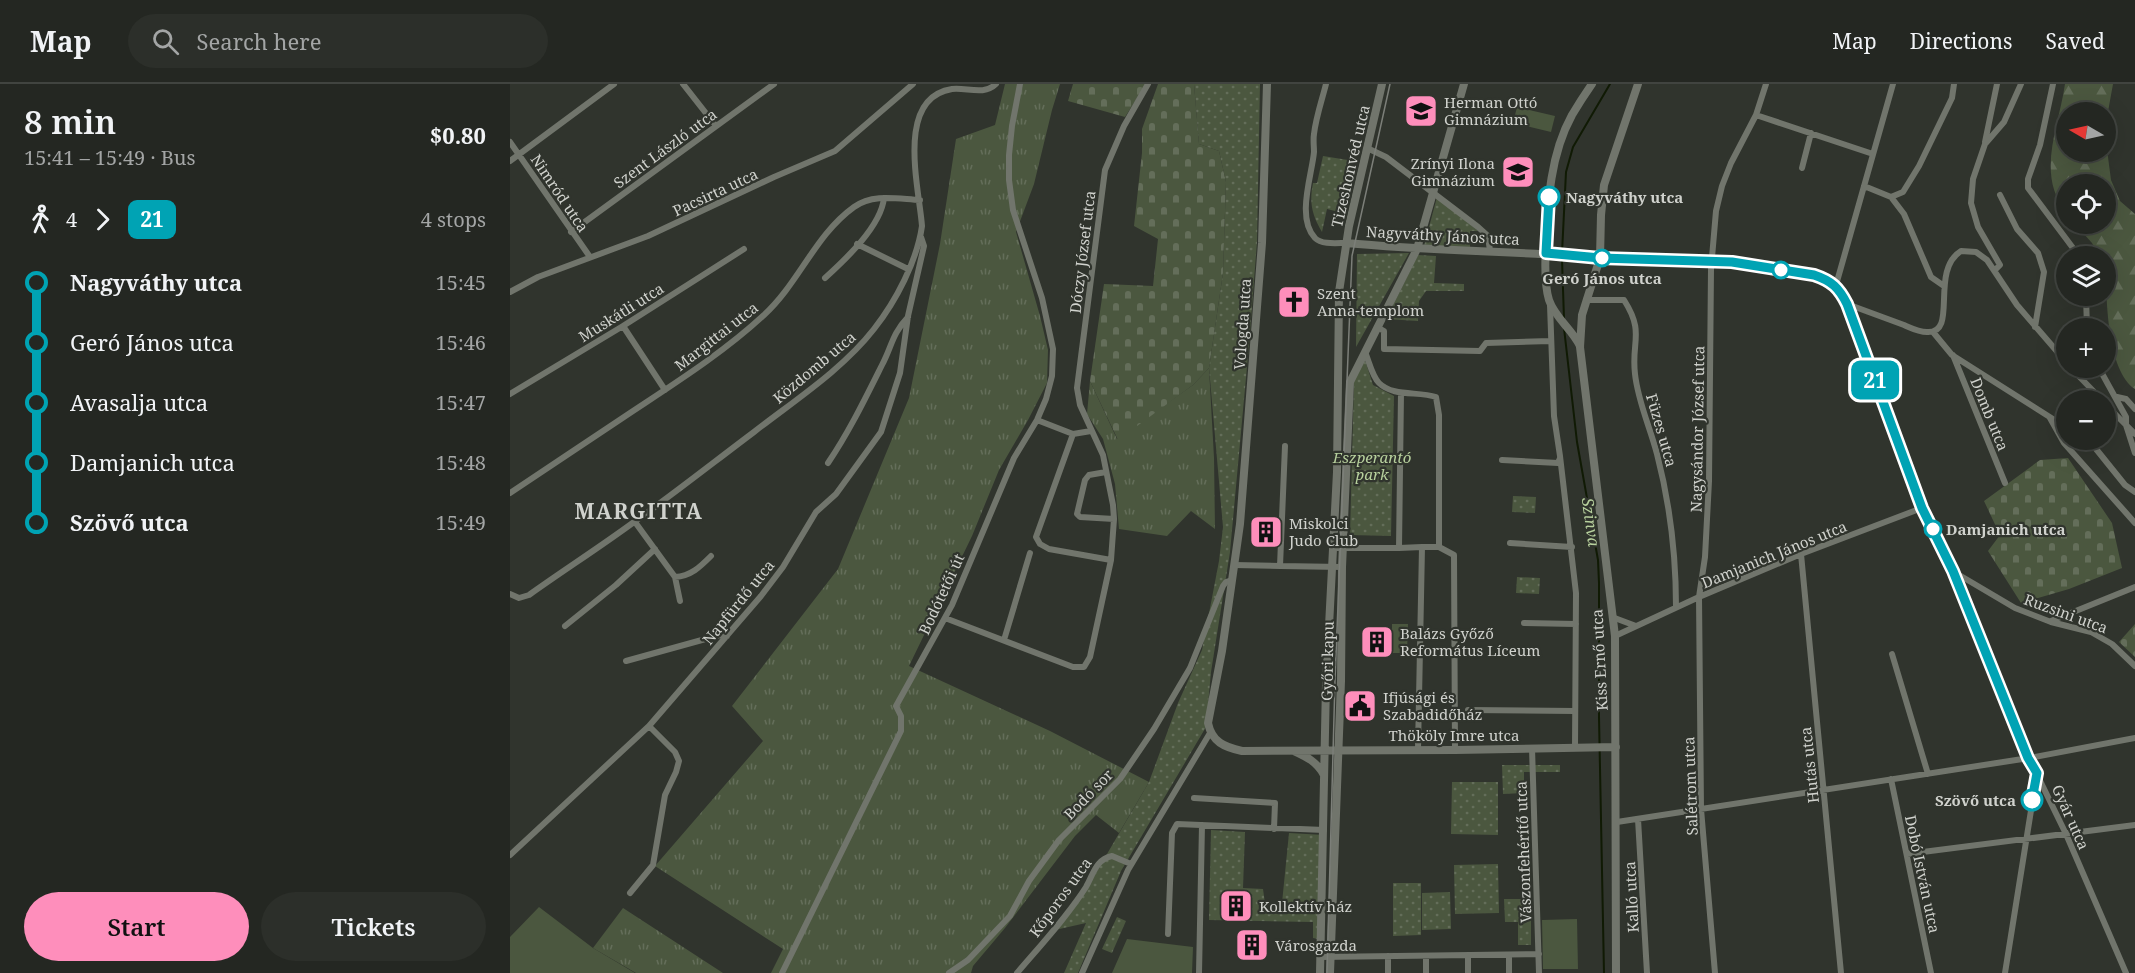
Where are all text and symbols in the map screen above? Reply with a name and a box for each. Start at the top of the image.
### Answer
search box [128,14,548,68]
text: Map [30,22,92,60]
icon: search [149,25,182,58]
text: Search here [197,26,321,56]
text: Map [1832,27,1877,55]
text: Directions [1910,27,2012,55]
text: Saved [2045,27,2105,55]
place label: Herman Ottó Gimnázium [1444,92,1538,129]
school or university icon: Herman Ottó Gimnázium [1403,93,1439,129]
text: 8 min [24,99,116,144]
north arrow [2056,102,2116,162]
map controls [2056,102,2116,450]
street label: Tizeshonvéd utca [1326,103,1374,229]
street label: Szent László utca [609,104,721,192]
text: $0.80 [430,120,486,150]
text: 15:41 – 15:49 · Bus [24,144,195,171]
street label: Nimród utca [527,150,593,236]
place label: Zrínyi Ilona Gimnázium [1411,153,1495,190]
school or university icon: Zrínyi Ilona Gimnázium [1500,154,1536,190]
street label: Pacsirta utca [669,164,761,220]
button: locate [2056,174,2116,234]
marker: Nagyváthy utca [1538,186,1560,208]
place label: Nagyváthy utca [1566,187,1683,207]
street label: Dóczy József utca [1065,189,1099,315]
icon: walk [24,203,57,236]
icon: forward [86,203,119,236]
text: 21 [140,205,164,233]
text: 4 [66,206,77,233]
text: 4 stops [421,206,486,233]
street label: Nagyváthy János utca [1366,221,1520,249]
button: layers [2056,246,2116,306]
marker: Geró János utca [1593,249,1611,267]
unlabelled marker [1772,261,1790,279]
text: Nagyváthy utca [70,267,242,297]
place label: Geró János utca [1542,268,1662,288]
text: 15:45 [436,269,486,296]
street label: Muskátli utca [575,278,667,346]
street label: Vologda utca [1229,278,1255,370]
place label: Szent Anna-templom [1317,283,1424,320]
church icon: Szent Anna-templom [1276,284,1312,320]
street label: Margittai utca [670,297,762,375]
button: + [2056,318,2116,378]
street label: Közdomb utca [768,326,860,408]
text: Geró János utca [70,327,234,357]
text: 15:46 [436,329,486,356]
street label: Nagysándor József utca [1686,345,1708,513]
line badge: 21 [1848,360,1902,400]
text: 21 [1863,366,1887,394]
street label: Domb utca [1966,374,2014,454]
text: Avasalja utca [70,387,208,417]
text: 15:47 [436,389,486,416]
button: − [2056,390,2116,450]
street label: Füzes utca [1642,391,1682,469]
text: Damjanich utca [70,447,235,477]
park label: Eszperantó park [1332,447,1411,484]
text: 15:48 [436,449,486,476]
water label: Szinva [1577,496,1605,549]
district label: MARGITTA [575,497,703,525]
text: Szövő utca [70,507,189,537]
text: 15:49 [436,509,486,536]
place label: Miskolci Judo Club [1288,513,1358,550]
building icon: Miskolci Judo Club [1248,514,1284,550]
street label: Damjanich János utca [1698,516,1850,592]
place label: Damjanich utca [1946,519,2066,539]
marker: Damjanich utca [1924,520,1942,538]
street label: Bodótetői út [914,550,968,638]
street label: Napfürdő utca [698,555,778,649]
street label: Ruzsini utca [2021,589,2111,637]
street label: Kiss Ernő utca [1586,609,1612,711]
street label: Győri kapu [1316,621,1338,701]
place label: Balázs Győző Református Líceum [1400,623,1540,660]
building icon: Balázs Győző Református Líceum [1359,624,1395,660]
place label: Ifjúsági és Szabadidőház [1383,687,1482,724]
public building icon: Ifjúsági és Szabadidőház [1342,688,1378,724]
street label: Thököly Imre utca [1389,725,1519,745]
street label: Hutás utca [1795,726,1823,804]
street label: Salétrom utca [1678,736,1702,836]
street label: Bodó sor [1059,764,1117,824]
street label: Vászonfehérítő utca [1511,781,1535,923]
street label: Gyár utca [2048,781,2094,853]
marker: Szövő utca [2021,789,2043,811]
place label: Szövő utca [1935,790,2016,810]
street label: Dobó István utca [1901,813,1945,935]
street label: Kőporos utca [1024,853,1096,941]
street label: Kalló utca [1619,861,1643,933]
building icon: Kollektív ház [1218,888,1254,924]
button: Start [24,892,249,961]
button: Tickets [261,892,486,961]
place label: Kollektív ház [1259,896,1352,916]
building icon: Városgazda [1234,927,1270,963]
place label: Városgazda [1275,935,1357,955]

